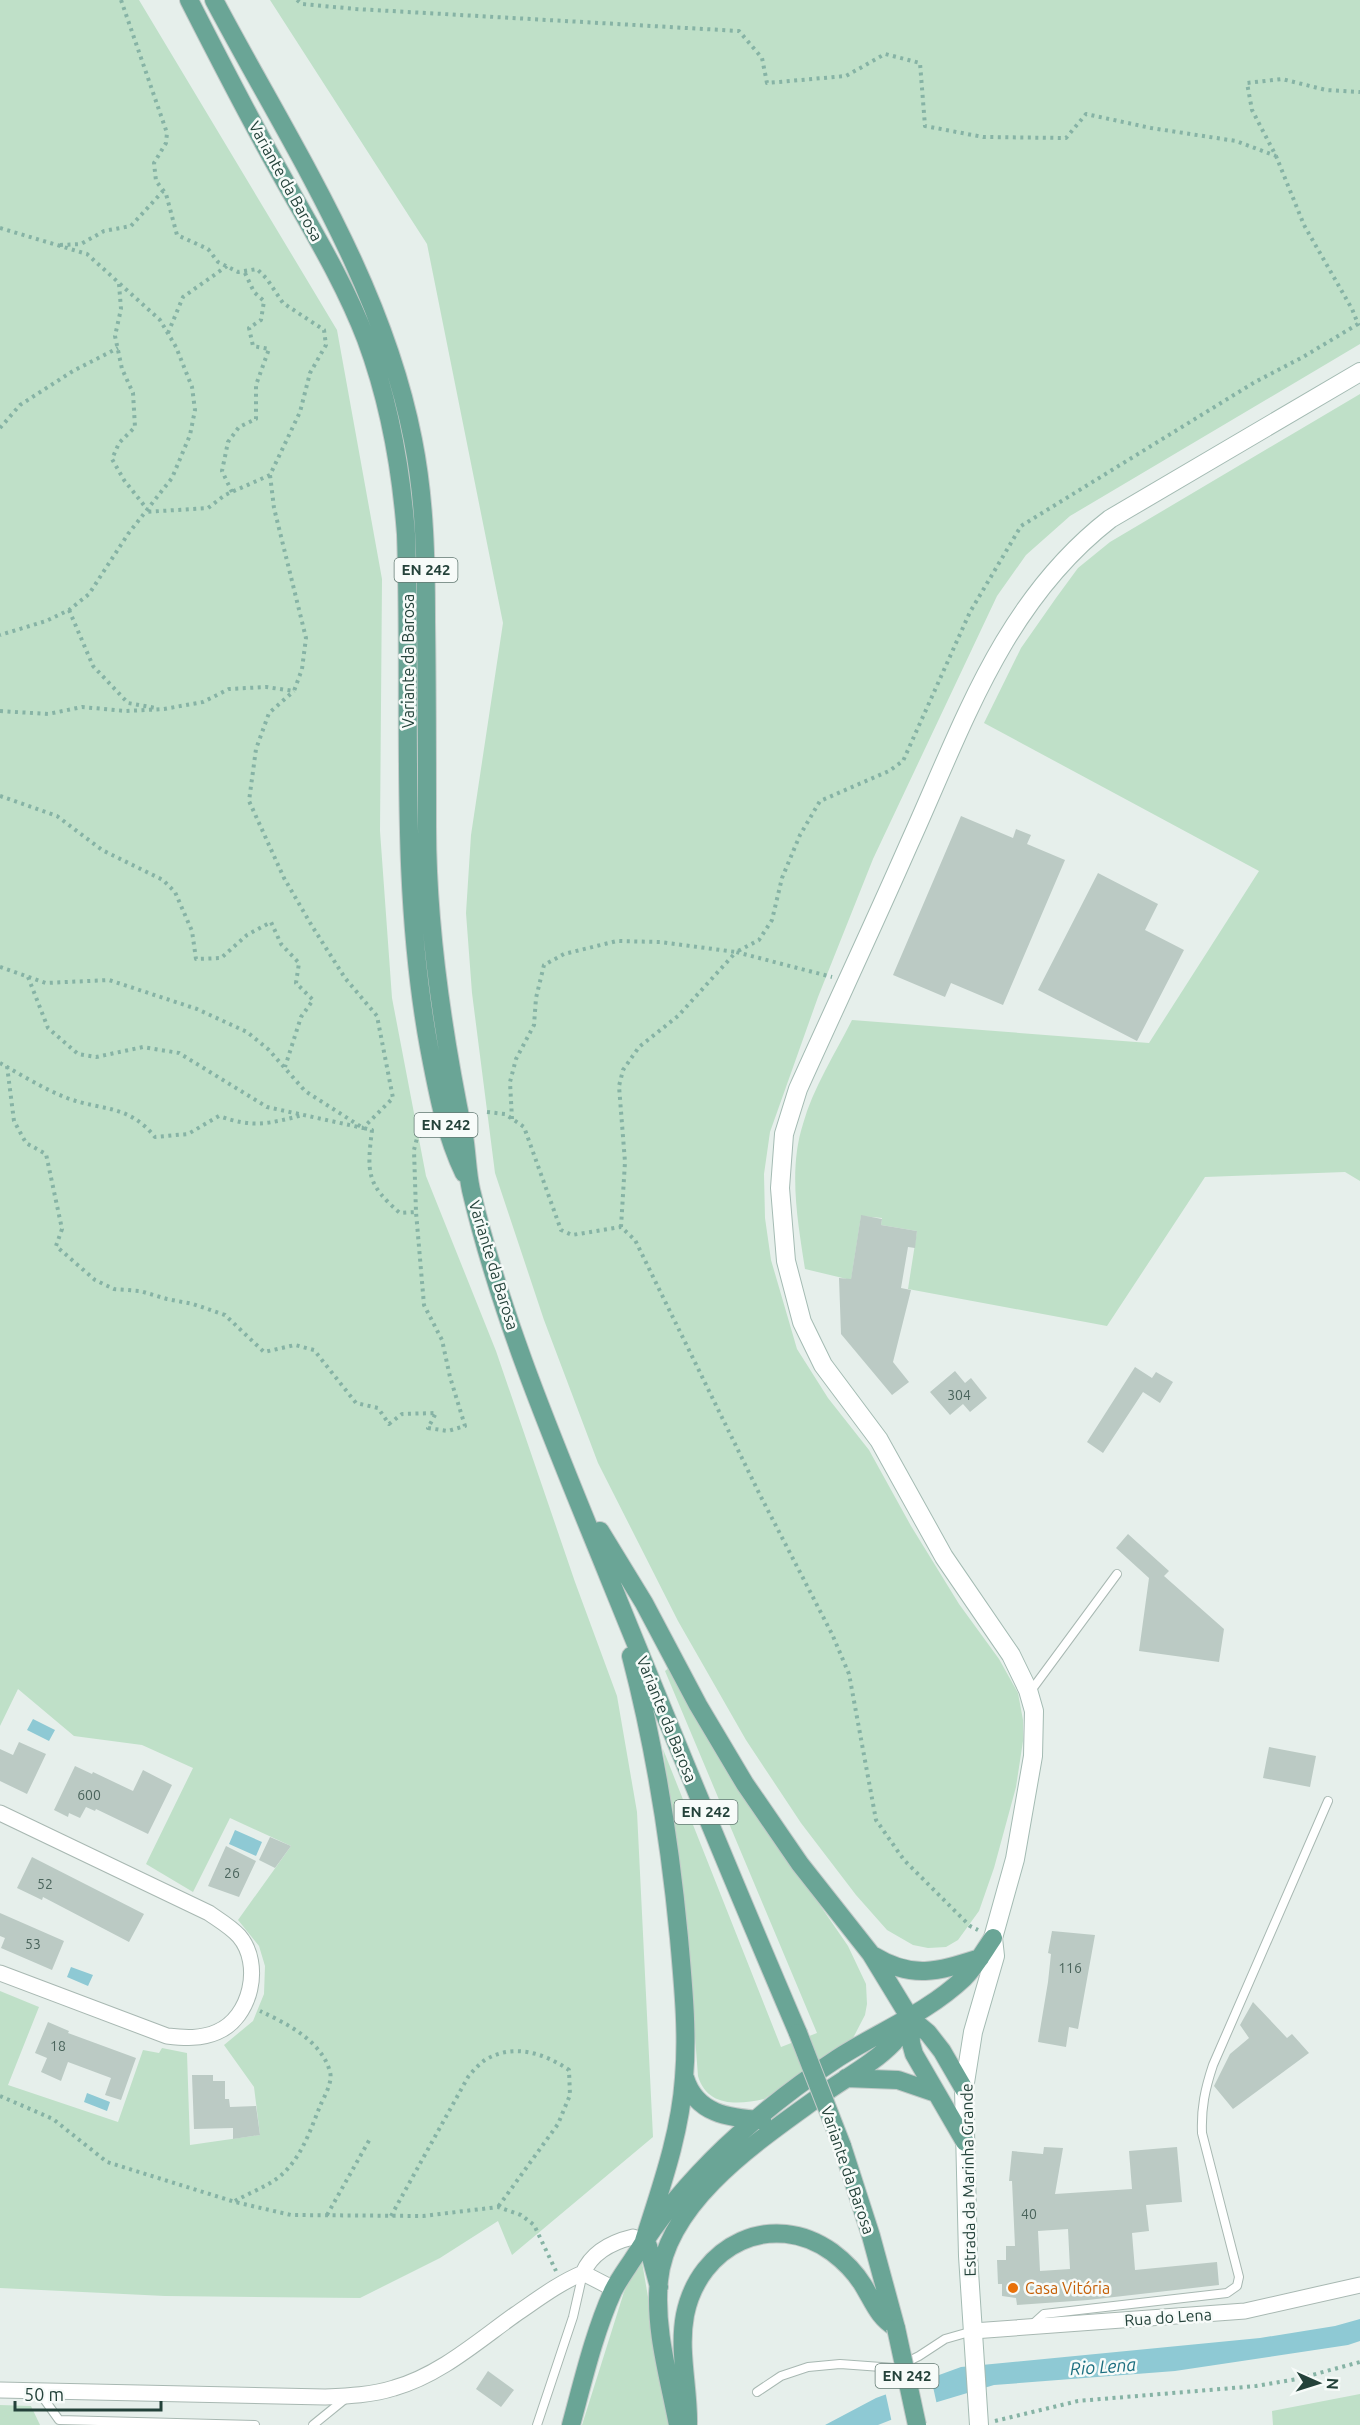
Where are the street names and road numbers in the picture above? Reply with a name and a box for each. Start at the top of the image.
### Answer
street label: Variante da Barosa [246,118,326,244]
road number: EN 242 [394,558,458,582]
street label: Variante da Barosa [399,594,417,728]
road number: EN 242 [414,1113,478,1137]
street label: Variante da Barosa [466,1198,522,1332]
street label: Variante da Barosa [633,1653,701,1785]
road number: EN 242 [674,1800,738,1824]
street label: Estrada da Marinha Grande [957,2083,979,2277]
street label: Variante da Barosa [818,2104,878,2236]
street label: Rua do Lena [1124,2305,1212,2329]
road number: EN 242 [876,2364,938,2388]

